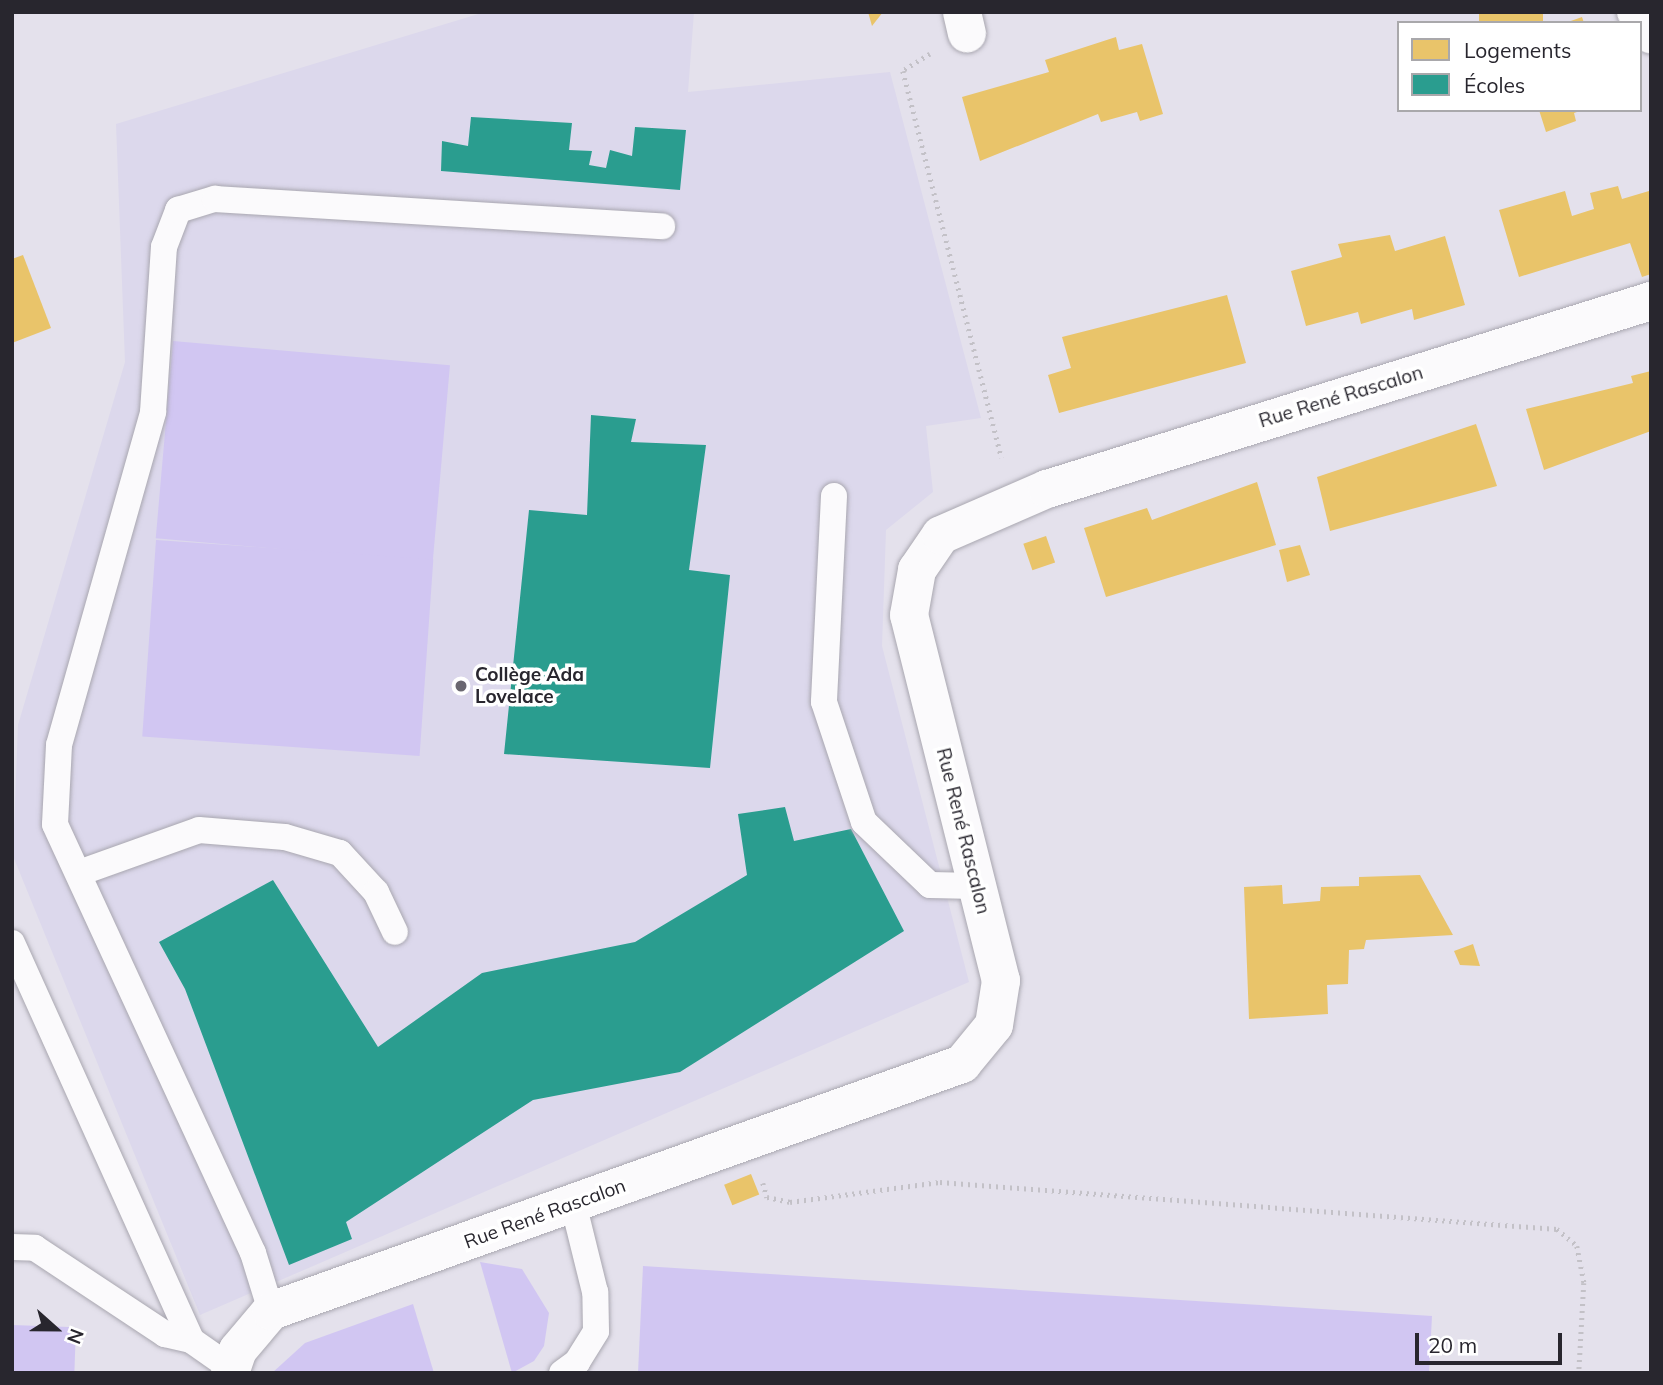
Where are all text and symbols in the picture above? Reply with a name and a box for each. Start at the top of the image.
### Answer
legend [1397,21,1642,112]
text: Logements [1464,37,1571,63]
text: Écoles [1464,72,1525,98]
street label: Rue René Rascalon [1256,361,1426,433]
place label: Collège Ada Lovelace [475,664,584,708]
marker: Collège Ada Lovelace [453,678,469,694]
street label: Rue René Rascalon [931,746,995,916]
street label: Rue René Rascalon [461,1174,629,1254]
north arrow [21,1294,91,1364]
scale bar [1418,1318,1565,1362]
text: N [62,1326,89,1348]
text: 20 m [1428,1332,1477,1358]

